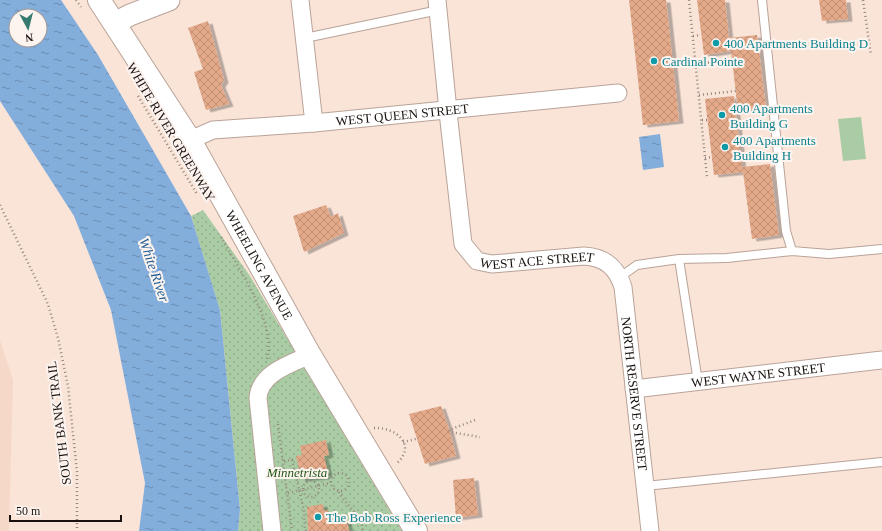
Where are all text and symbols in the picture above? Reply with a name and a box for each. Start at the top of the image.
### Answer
north arrow [8,8,48,48]
text: N [24,31,34,44]
place label: 400 Apartments Building D [724,36,868,51]
marker: 400 Apartments Building D [711,38,721,48]
place label: Cardinal Pointe [662,54,743,69]
marker: Cardinal Pointe [649,56,659,66]
street label: WHITE RIVER GREENWAY [124,60,219,205]
street label: WEST QUEEN STREET [335,100,469,128]
place label: 400 Apartments Building G [730,101,813,131]
marker: 400 Apartments Building G [717,110,727,120]
place label: 400 Apartments Building H [733,133,816,163]
marker: 400 Apartments Building H [720,142,730,152]
street label: WHEELING AVENUE [223,208,296,322]
water label: White River [136,236,172,304]
street label: WEST ACE STREET [479,248,596,272]
street label: NORTH RESERVE STREET [619,316,651,472]
street label: WEST WAYNE STREET [690,359,826,390]
street label: SOUTH BANK TRAIL [44,360,74,486]
park label: Minnetrista [266,465,328,480]
scale bar [10,497,121,523]
text: 50 m [16,504,41,518]
place label: The Bob Ross Experience [326,510,462,525]
marker: The Bob Ross Experience [313,512,323,522]

